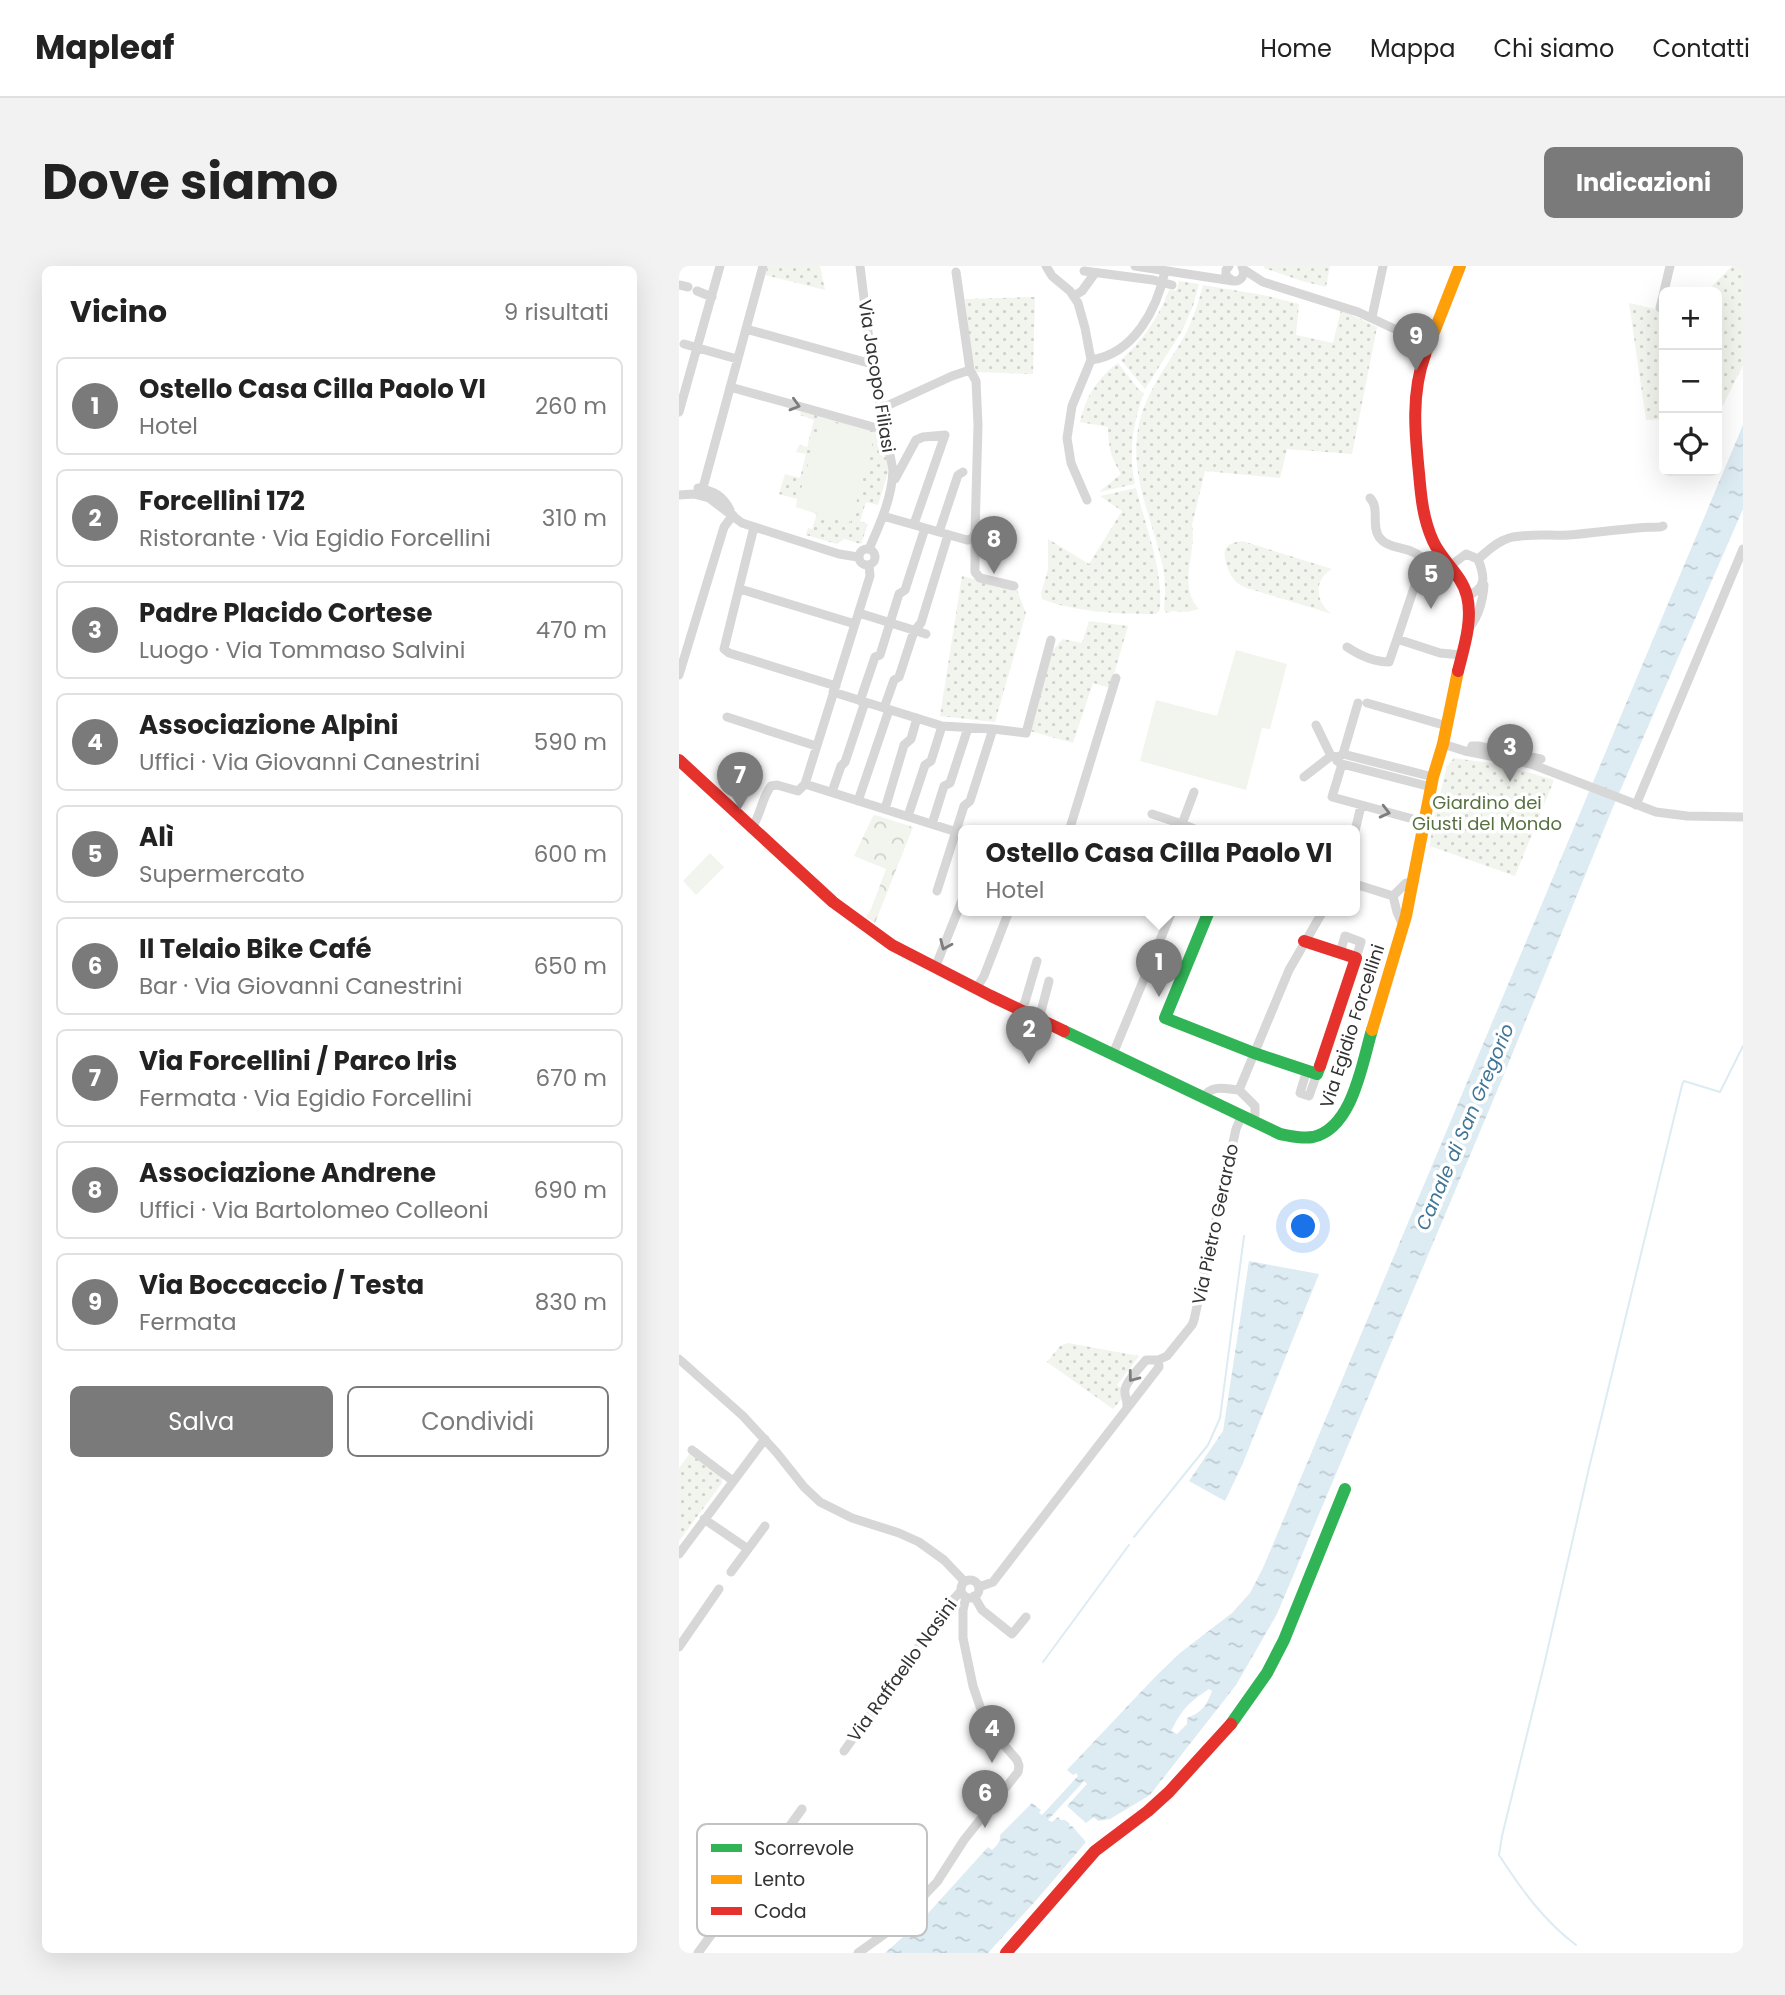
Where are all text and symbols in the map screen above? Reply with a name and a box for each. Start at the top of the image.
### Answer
text: Mapleaf [35,24,174,71]
text: Home [1260,32,1332,65]
text: Mappa [1370,32,1455,65]
text: Chi siamo [1493,32,1614,65]
text: Contatti [1652,32,1750,65]
button: Indicazioni [1544,147,1743,218]
text: Dove siamo [42,148,338,216]
map controls [1659,287,1722,476]
button: + [1659,287,1722,350]
text: Vicino [70,290,167,333]
text: 9 risultati [504,296,609,328]
street label: Via Jacopo Filiasi [853,298,901,454]
pin: 9 [1393,313,1439,371]
button: − [1659,350,1722,413]
text: Ostello Casa Cilla Paolo VI [139,371,486,407]
text: 1 [91,390,99,422]
text: 260 m [535,390,607,422]
one-way arrow [789,397,801,411]
text: Hotel [139,410,198,442]
button: locate [1659,413,1722,476]
text: Forcellini 172 [139,483,305,519]
text: 2 [88,502,102,534]
text: 310 m [542,502,607,534]
pin: 8 [971,516,1017,574]
text: Ristorante · Via Egidio Forcellini [139,522,491,554]
pin: 5 [1408,551,1454,609]
text: Padre Placido Cortese [139,595,432,631]
text: 3 [88,614,102,646]
text: 470 m [536,614,607,646]
text: Luogo · Via Tommaso Salvini [139,634,465,666]
text: Associazione Alpini [139,707,398,743]
pin: 3 [1487,724,1533,782]
text: 4 [87,726,103,758]
text: 590 m [534,726,607,758]
text: Uffici · Via Giovanni Canestrini [139,746,480,778]
pin: 7 [717,752,763,810]
park label: Giardino dei Giusti del Mondo [1412,790,1562,836]
one-way arrow [1379,804,1391,818]
text: Alì [139,819,174,855]
popup [958,825,1360,916]
text: Ostello Casa Cilla Paolo VI [986,835,1332,871]
text: 5 [88,838,102,870]
text: 600 m [534,838,607,870]
text: Supermercato [139,858,305,890]
text: Hotel [986,874,1044,906]
text: Il Telaio Bike Café [139,931,372,967]
one-way arrow [939,938,953,950]
pin: 1 [1136,939,1182,997]
street label: Via Egidio Forcellini [1314,941,1390,1111]
text: 6 [88,950,102,982]
text: 650 m [534,950,607,982]
text: Bar · Via Giovanni Canestrini [139,970,463,1002]
pin: 2 [1006,1006,1052,1064]
water label: Canale di San Gregorio [1409,1019,1521,1235]
text: Via Forcellini / Parco Iris [139,1043,457,1079]
text: 7 [89,1062,101,1094]
text: 670 m [536,1062,607,1094]
text: Fermata · Via Egidio Forcellini [139,1082,472,1114]
street label: Via Pietro Gerardo [1186,1141,1244,1307]
text: Associazione Andrene [139,1155,436,1191]
text: 8 [88,1174,102,1206]
text: 690 m [534,1174,607,1206]
text: Uffici · Via Bartolomeo Colleoni [139,1194,489,1226]
your location [1286,1209,1320,1243]
text: Via Boccaccio / Testa [139,1267,424,1303]
text: 9 [88,1286,102,1318]
text: 830 m [535,1286,607,1318]
text: Fermata [139,1306,237,1338]
one-way arrow [1128,1370,1141,1382]
button: Salva [70,1386,333,1457]
button: Condividi [347,1386,609,1457]
street label: Via Raffaello Nasini [841,1593,963,1747]
pin: 4 [969,1705,1015,1763]
pin: 6 [962,1770,1008,1828]
legend [697,1824,927,1936]
text: Scorrevole [754,1835,854,1862]
text: Lento [754,1866,805,1893]
text: Coda [754,1898,807,1925]

